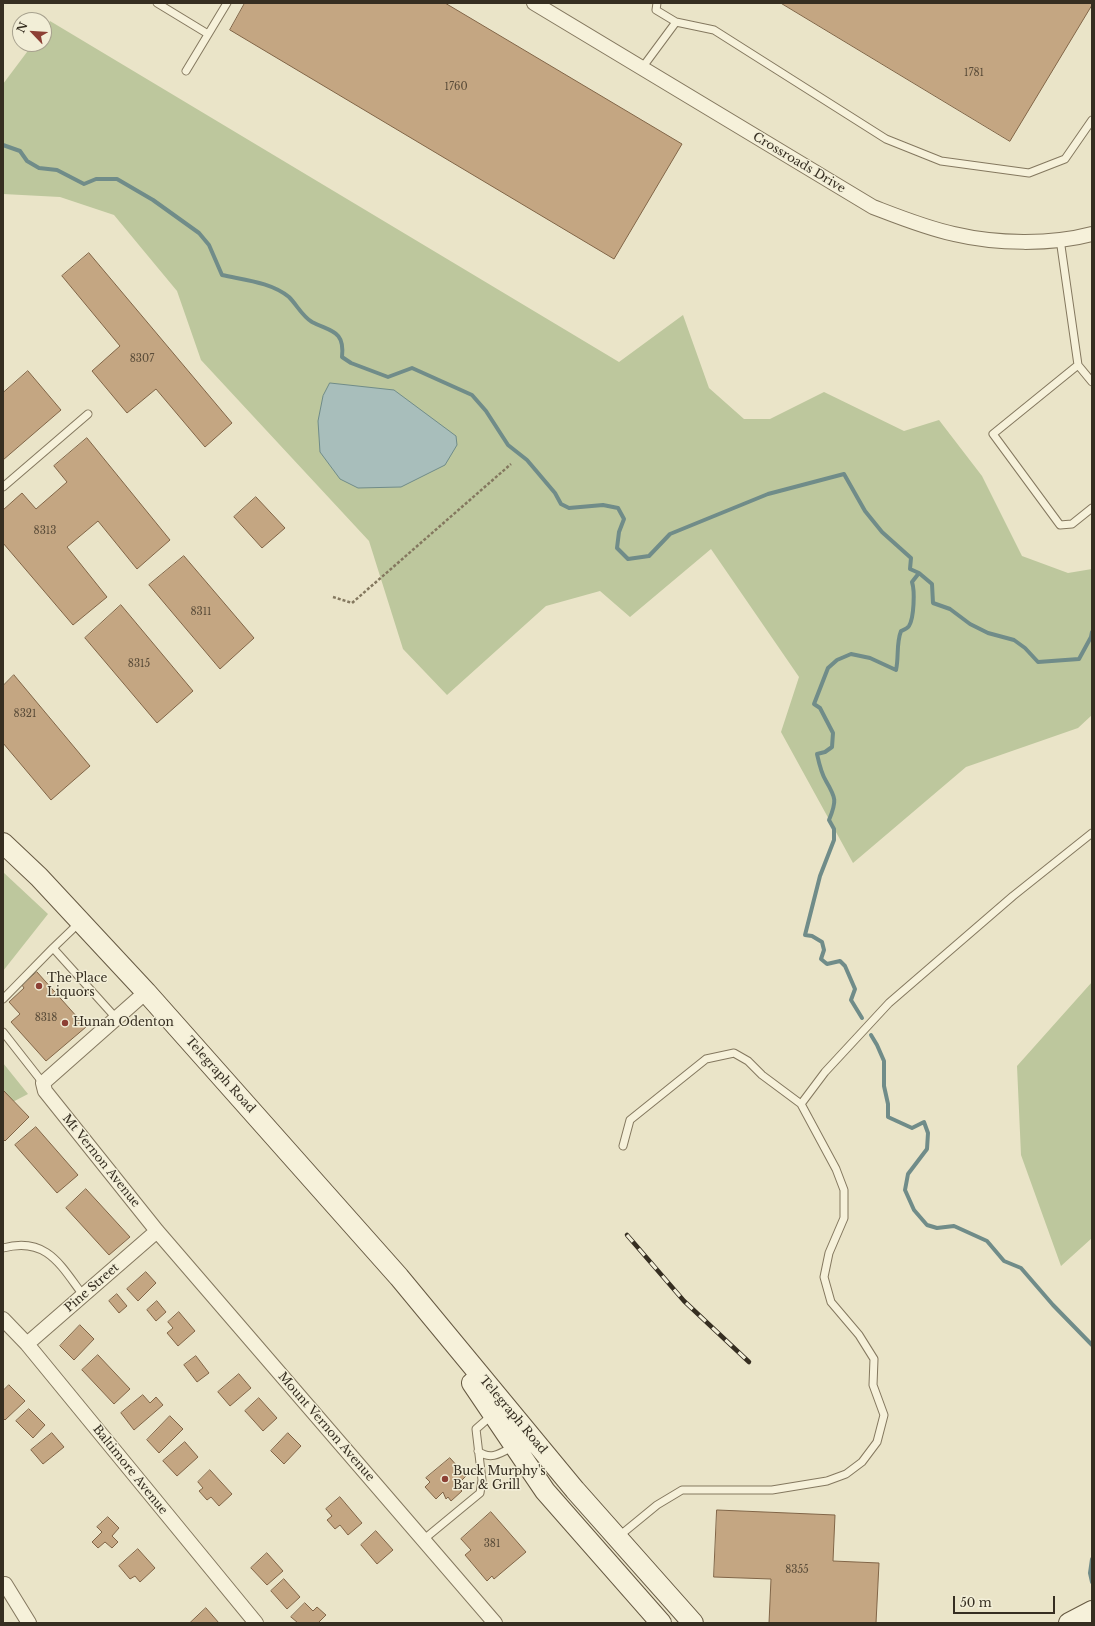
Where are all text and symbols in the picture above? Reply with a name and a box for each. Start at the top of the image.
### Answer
north arrow [12,12,52,52]
text: N [14,20,31,35]
house number: 1781 [964,67,984,79]
house number: 1760 [444,81,468,93]
street label: Crossroads Drive [750,130,848,196]
house number: 8307 [130,353,154,365]
house number: 8313 [34,525,56,537]
house number: 8311 [190,606,212,618]
house number: 8315 [128,658,150,670]
house number: 8321 [14,708,36,720]
place label: The Place Liquors [47,972,107,1000]
marker: The Place Liquors [34,981,44,991]
house number: 8318 [35,1012,57,1024]
place label: Hunan Odenton [73,1016,174,1030]
marker: Hunan Odenton [60,1018,70,1028]
street label: Telegraph Road [182,1034,258,1116]
street label: Mt Vernon Avenue [59,1112,143,1210]
street label: Pine Street [62,1261,122,1315]
street label: Mount Vernon Avenue [275,1370,377,1484]
street label: Telegraph Road [476,1373,550,1457]
street label: Baltimore Avenue [90,1422,170,1518]
place label: Buck Murphy's Bar & Grill [453,1465,546,1493]
marker: Buck Murphy's Bar & Grill [440,1474,450,1484]
house number: 381 [484,1538,500,1550]
house number: 8355 [785,1564,809,1576]
scale bar [955,1588,1057,1614]
text: 50 m [960,1595,992,1610]

